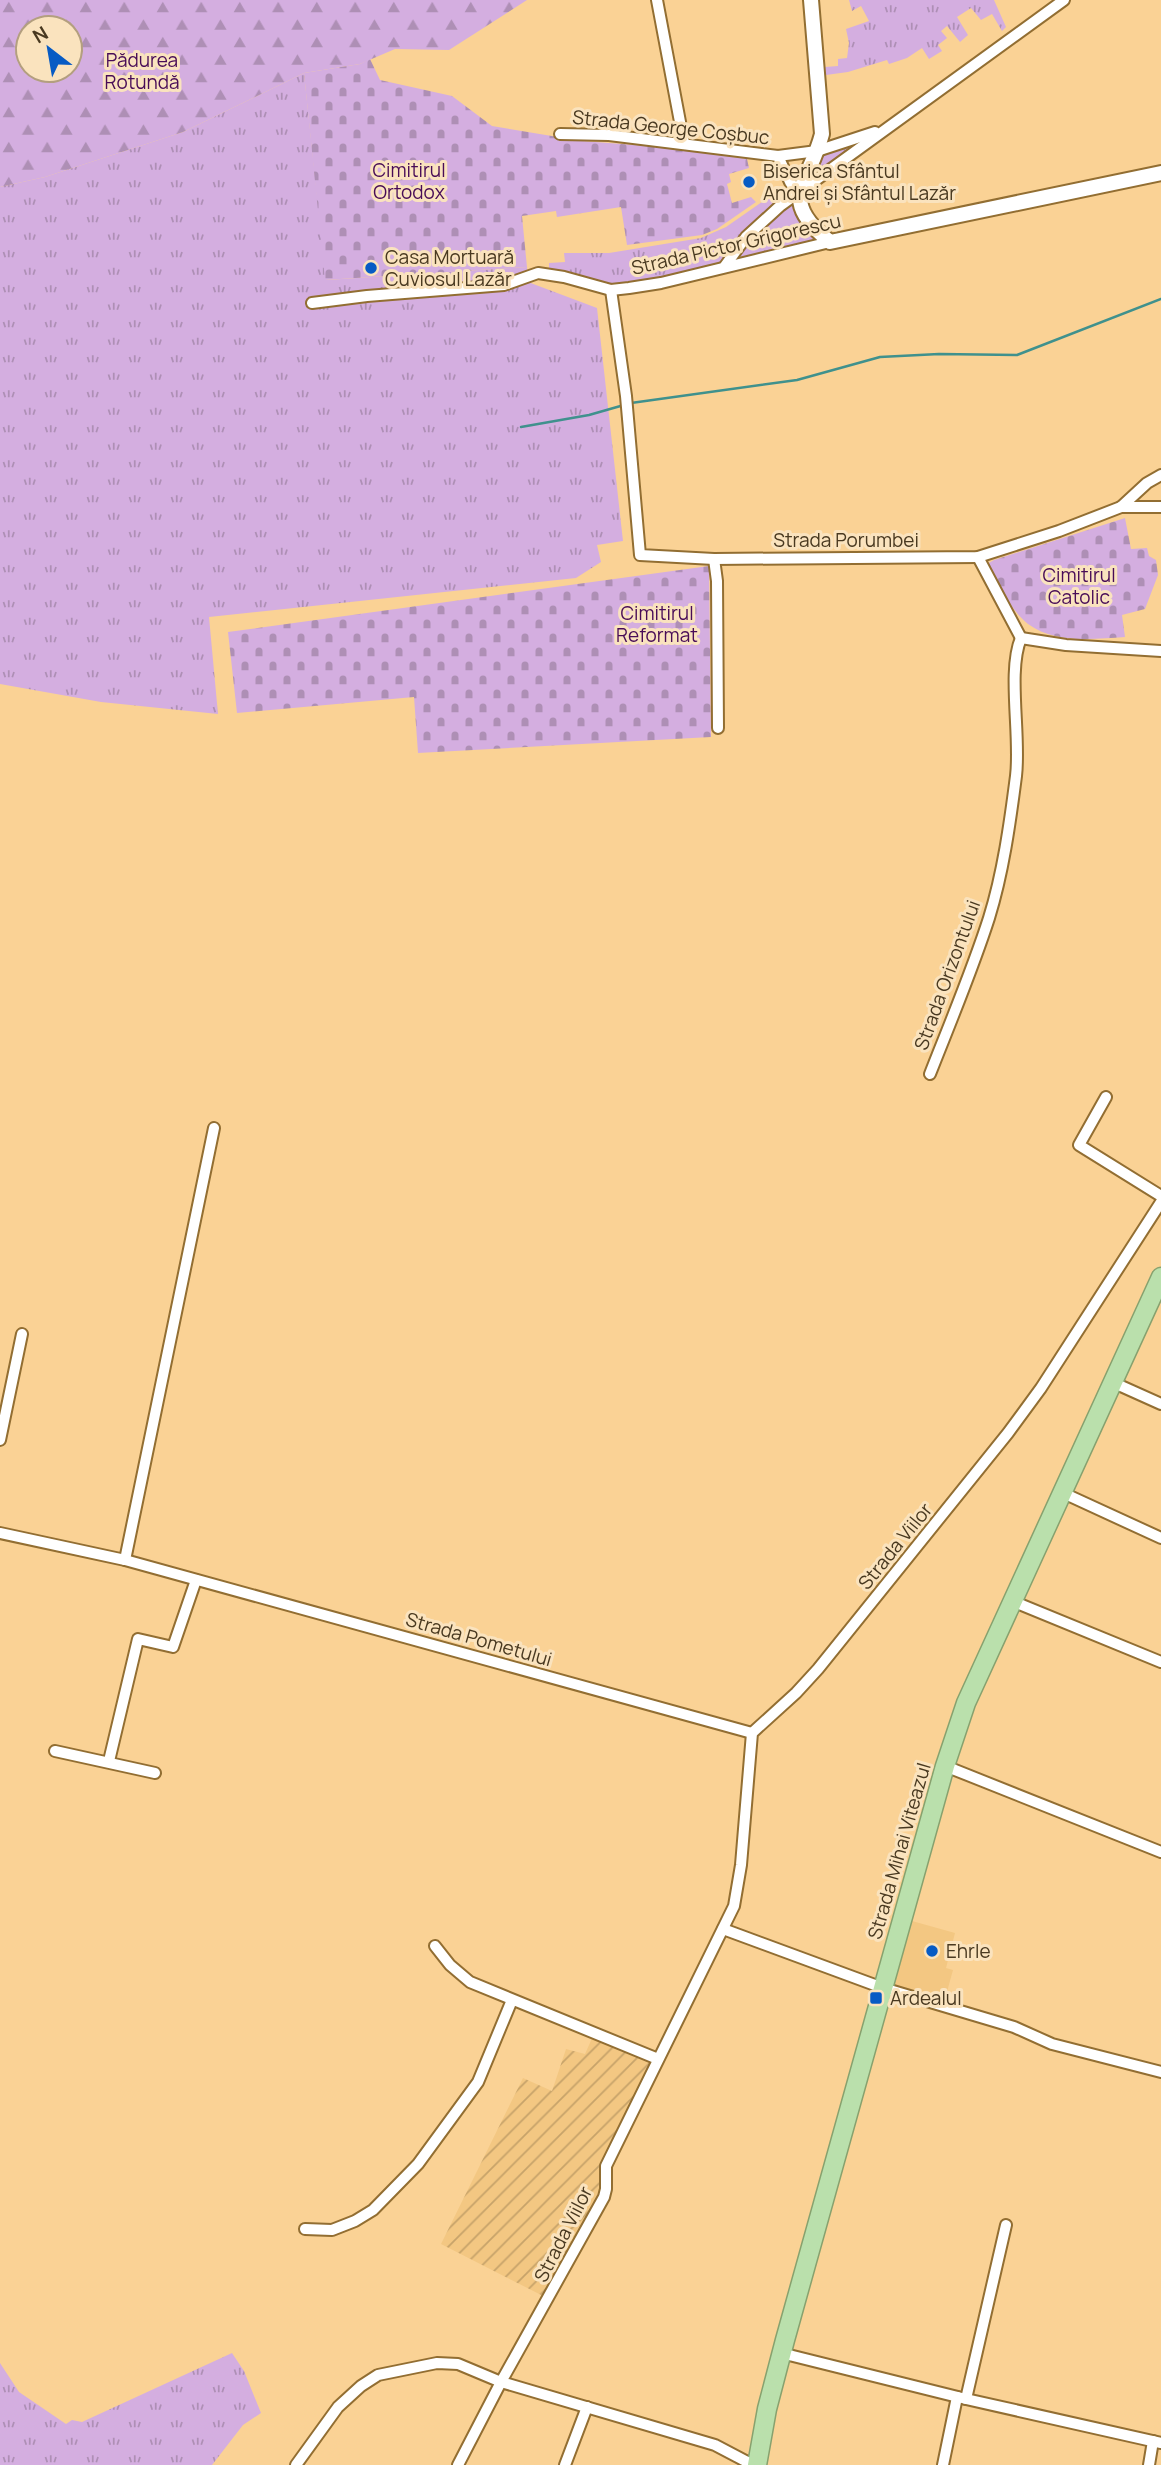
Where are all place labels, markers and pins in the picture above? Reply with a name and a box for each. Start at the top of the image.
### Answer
place label: Biserica Sfântul Andrei și Sfântul Lazăr [763,158,956,206]
marker: Biserica Sfântul Andrei și Sfântul Lazăr [741,174,757,190]
place label: Casa Mortuară Cuviosul Lazăr [385,244,514,292]
marker: Casa Mortuară Cuviosul Lazăr [363,260,379,276]
place label: Ehrle [946,1938,991,1964]
marker: Ehrle [924,1943,940,1959]
place label: Ardealul [890,1985,962,2011]
marker: Ardealul [868,1990,884,2006]

